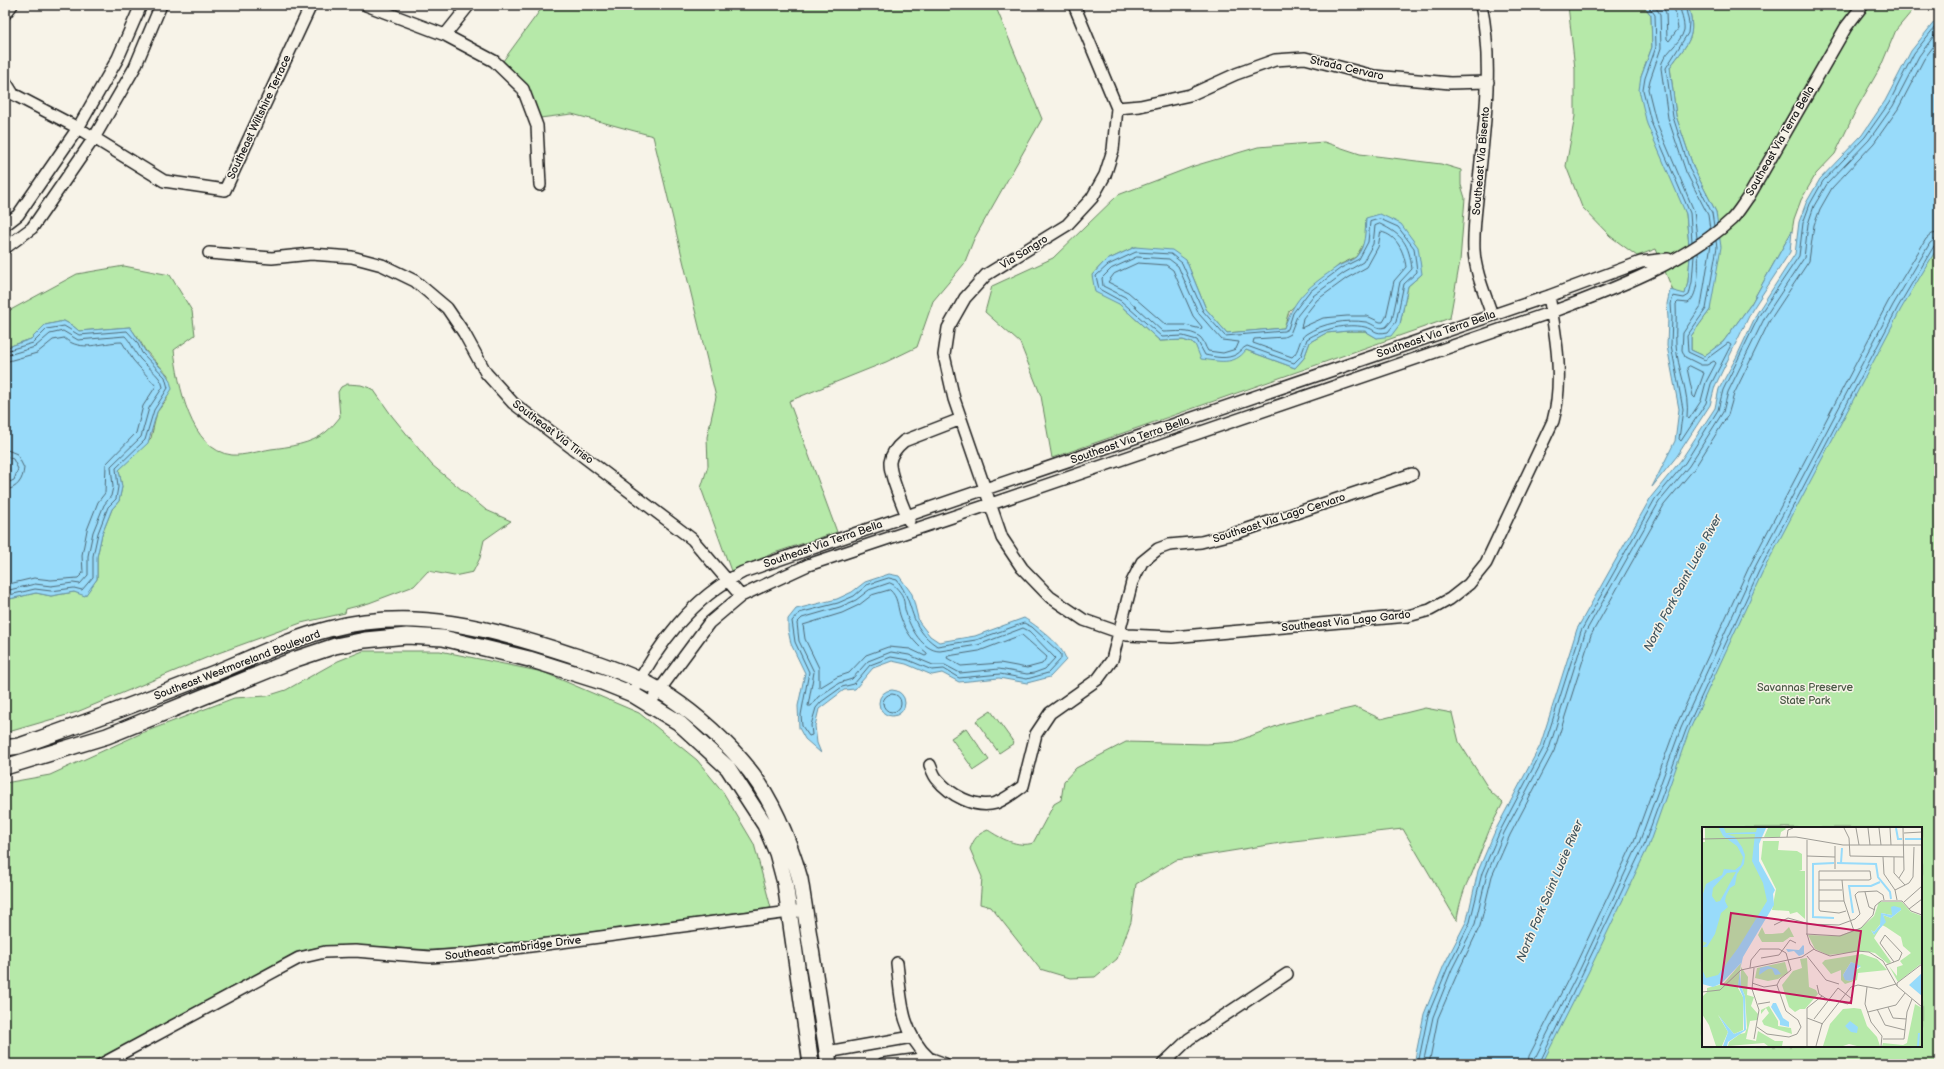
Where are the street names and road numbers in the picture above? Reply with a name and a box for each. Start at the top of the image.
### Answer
street label: Southeast Wiltshire Terrace [224,52,294,181]
street label: Strada Cervaro [1309,53,1385,83]
street label: Southeast Via Terra Bella [1743,84,1817,198]
street label: Southeast Via Bisento [1470,106,1492,216]
street label: Via Sangro [998,232,1050,272]
street label: Southeast Via Terra Bella [1375,308,1497,360]
street label: Southeast Via Tiriso [510,397,596,467]
street label: Southeast Via Terra Bella [1069,414,1191,466]
street label: Southeast Via Lago Cervaro [1211,490,1347,546]
street label: Southeast Via Terra Bella [762,518,884,570]
street label: Southeast Via Lago Gardo [1281,608,1411,634]
street label: Southeast Westmoreland Boulevard [152,627,322,703]
street label: Southeast Cambridge Drive [444,933,582,963]

